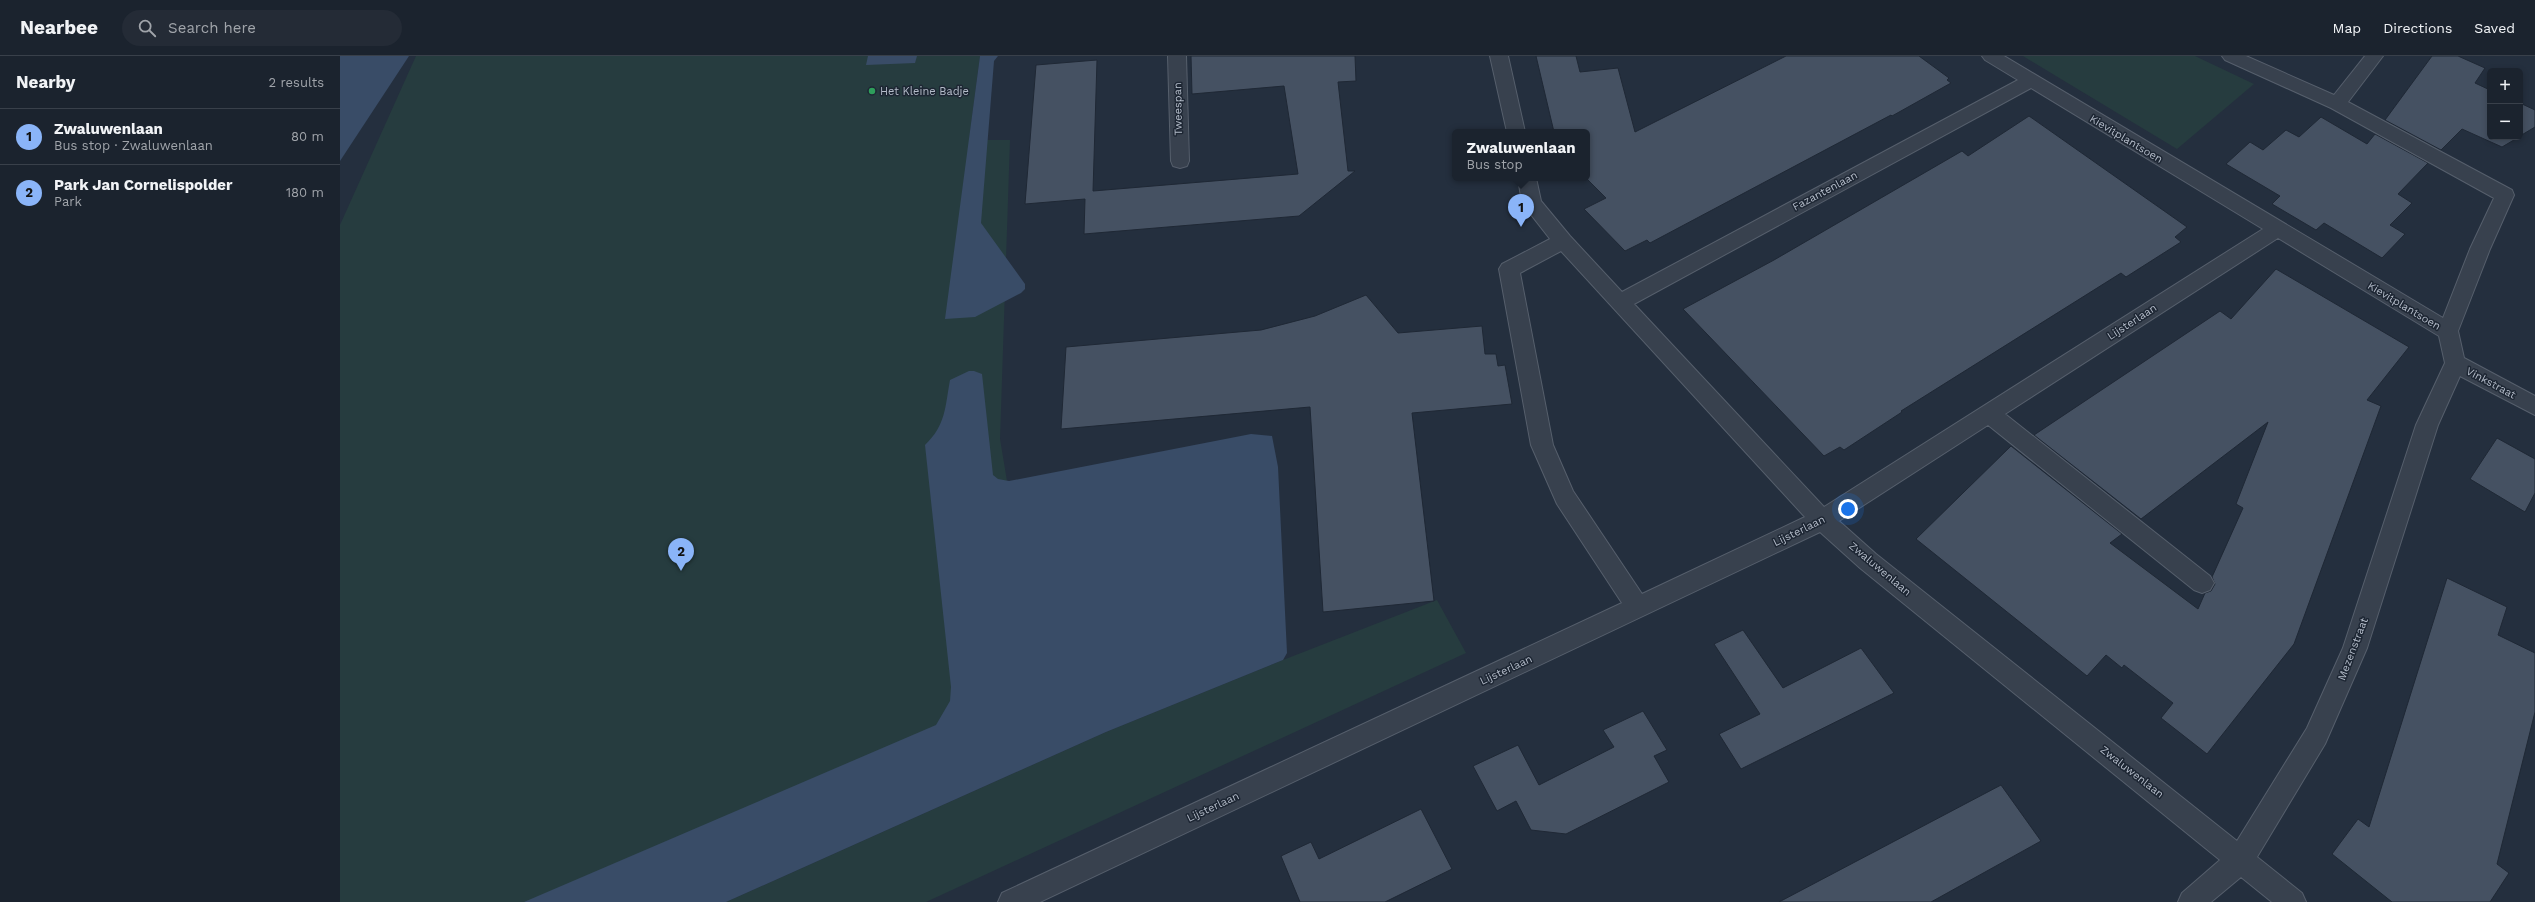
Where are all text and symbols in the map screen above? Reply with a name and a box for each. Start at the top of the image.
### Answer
search box [122,10,402,46]
text: Nearbee [20,16,98,39]
icon: search [136,17,158,39]
text: Search here [168,19,256,37]
text: Map [2333,20,2361,36]
text: Directions [2383,20,2452,36]
text: Saved [2474,20,2515,36]
map controls [2487,68,2523,140]
button: + [2487,68,2523,104]
text: Nearby [16,72,75,92]
text: 2 results [269,75,324,90]
street label: Tweespan [1171,82,1185,136]
place label: Het Kleine Badje [880,85,969,98]
marker: Het Kleine Badje [867,86,877,96]
button: − [2487,104,2523,140]
street label: Kievitplantsoen [2087,112,2165,166]
text: Zwaluwenlaan [54,120,163,138]
text: 1 [26,129,32,144]
text: 80 m [291,129,324,144]
popup [1452,129,1590,181]
text: Bus stop · Zwaluwenlaan [54,138,213,153]
text: Zwaluwenlaan [1467,139,1575,157]
text: Bus stop [1467,157,1523,172]
street label: Fazantenlaan [1790,168,1860,214]
text: Park Jan Cornelispolder [54,176,233,194]
text: 2 [25,185,33,200]
text: 180 m [286,185,324,200]
text: Park [54,194,82,209]
pin: 1 [1508,194,1534,227]
street label: Kievitplantsoen [2365,279,2443,333]
street label: Lijsterlaan [2105,301,2159,343]
street label: Vinkstraat [2464,364,2518,402]
your location [1838,499,1858,519]
street label: Lijsterlaan [1771,513,1827,549]
pin: 2 [668,538,694,571]
street label: Zwaluwenlaan [1846,539,1914,599]
street label: Mezenstraat [2335,615,2371,682]
street label: Lijsterlaan [1478,652,1534,688]
street label: Zwaluwenlaan [2098,743,2166,801]
street label: Lijsterlaan [1185,789,1241,825]

